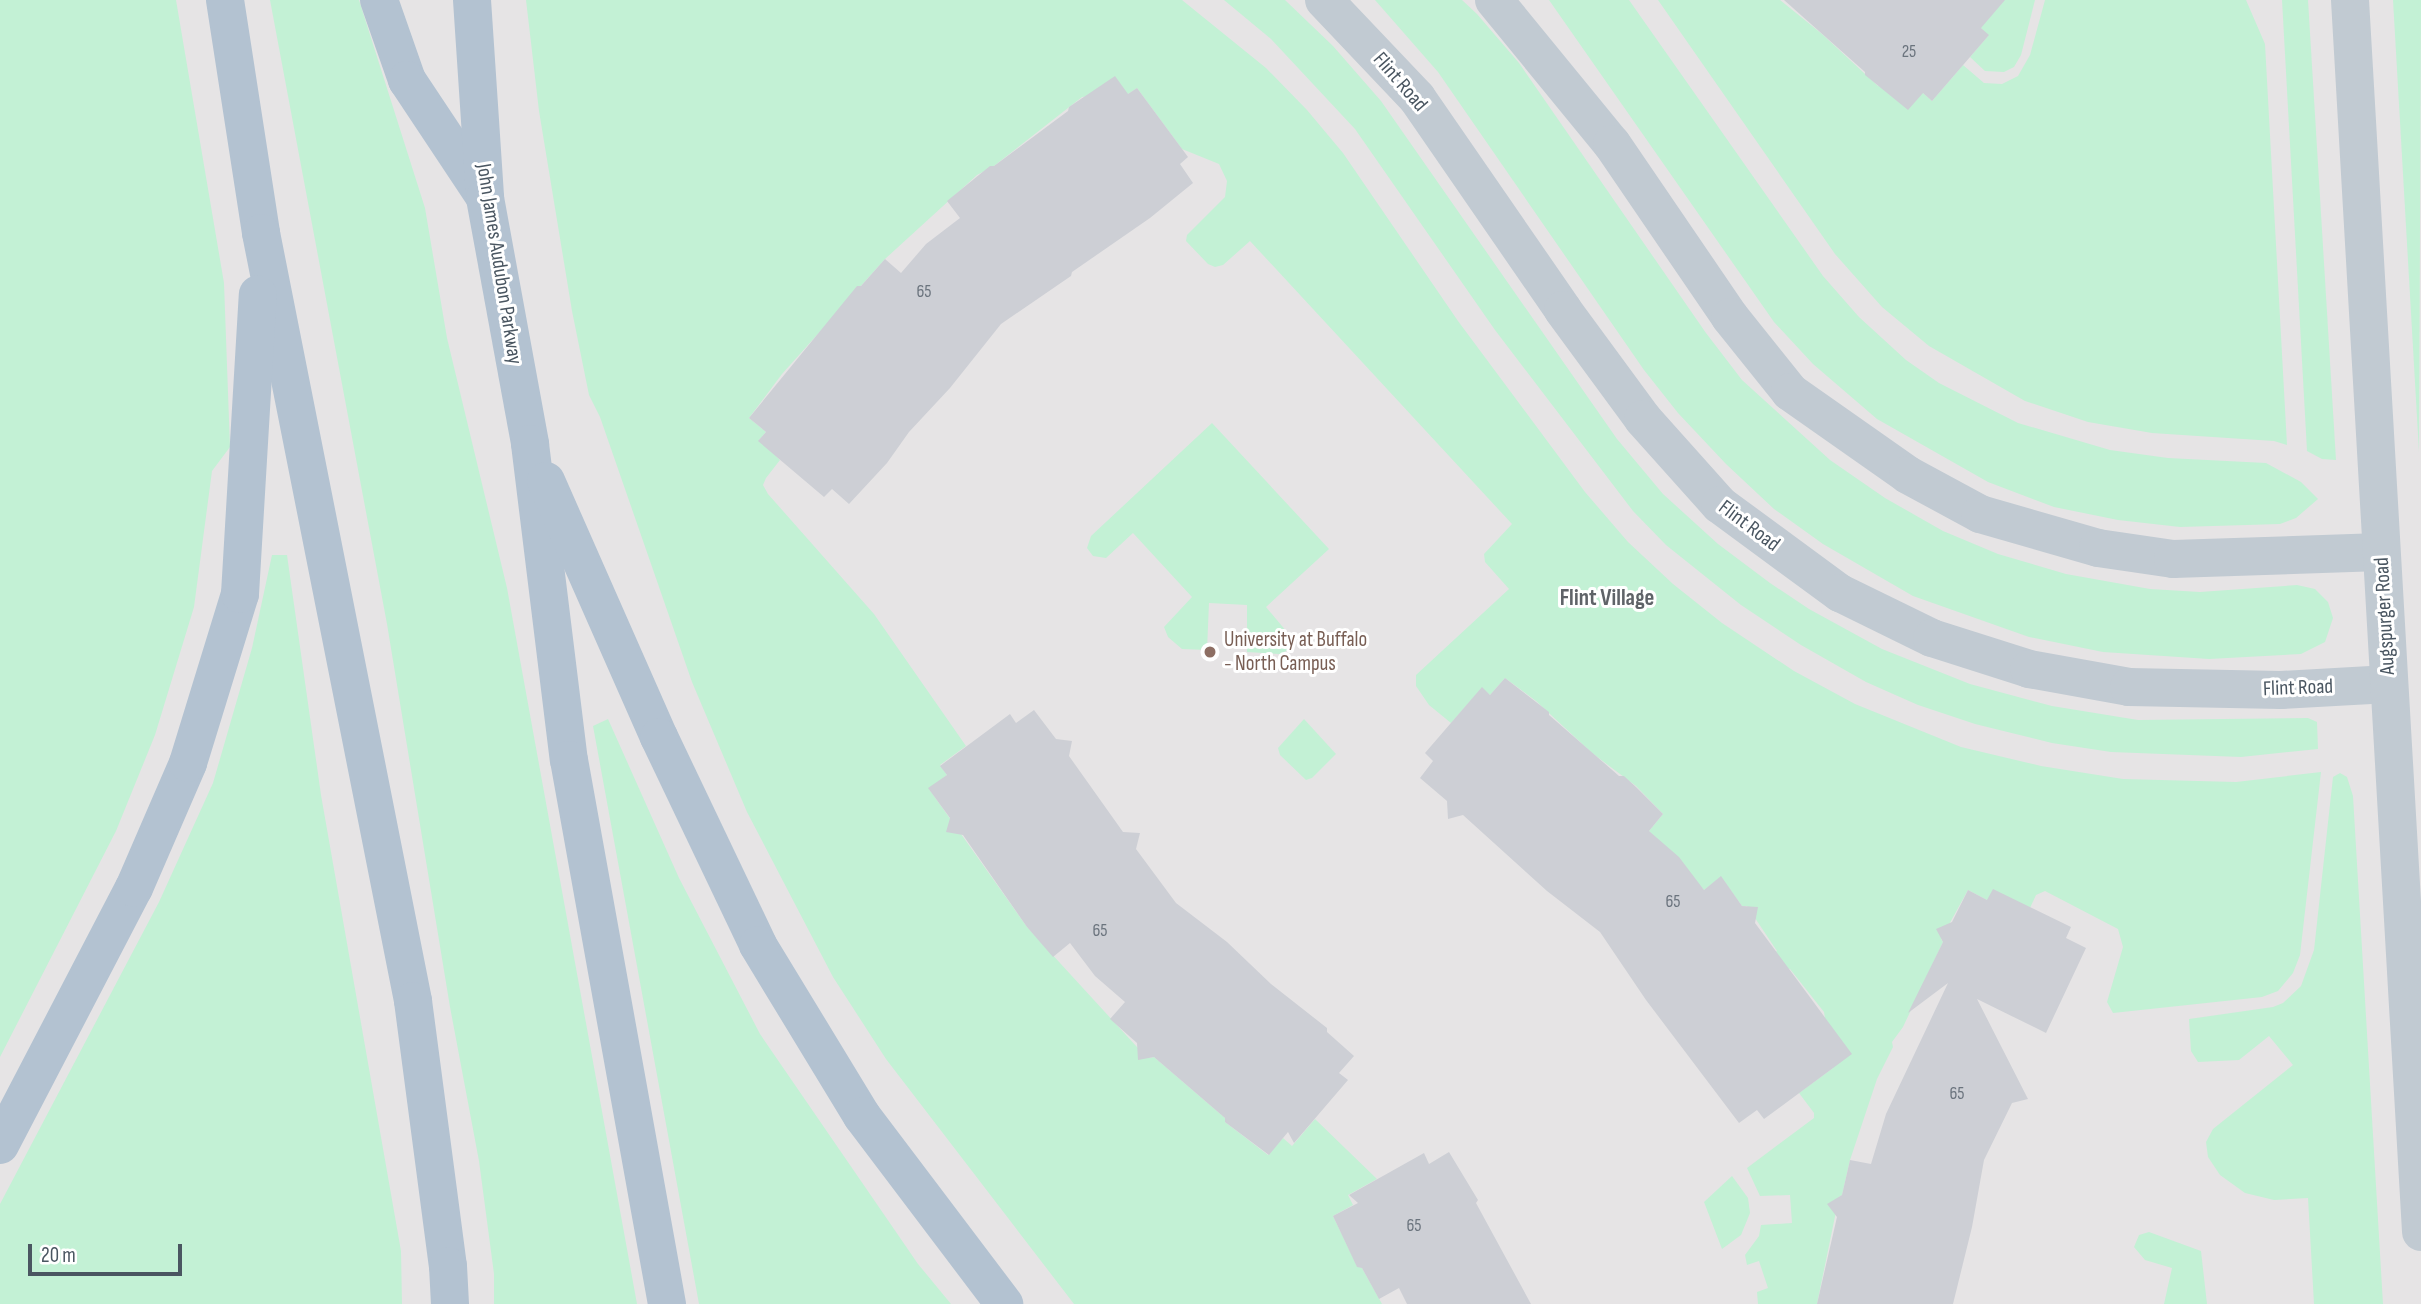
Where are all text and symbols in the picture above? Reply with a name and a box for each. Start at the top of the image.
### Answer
house number: 25 [1902,41,1916,63]
street label: Flint Road [1367,47,1433,117]
street label: John James Audubon Parkway [471,162,527,366]
house number: 65 [916,281,932,303]
street label: Flint Road [1713,495,1785,557]
street label: Augspurger Road [2369,557,2401,675]
district label: Flint Village [1560,584,1654,612]
place label: University at Buffalo - North Campus [1224,627,1367,677]
marker: University at Buffalo - North Campus [1202,644,1218,660]
street label: Flint Road [2263,674,2333,702]
house number: 65 [1665,891,1681,913]
house number: 65 [1092,920,1108,942]
house number: 65 [1949,1083,1965,1105]
house number: 65 [1406,1215,1422,1237]
scale bar [32,1230,186,1274]
text: 20 m [41,1243,76,1268]

